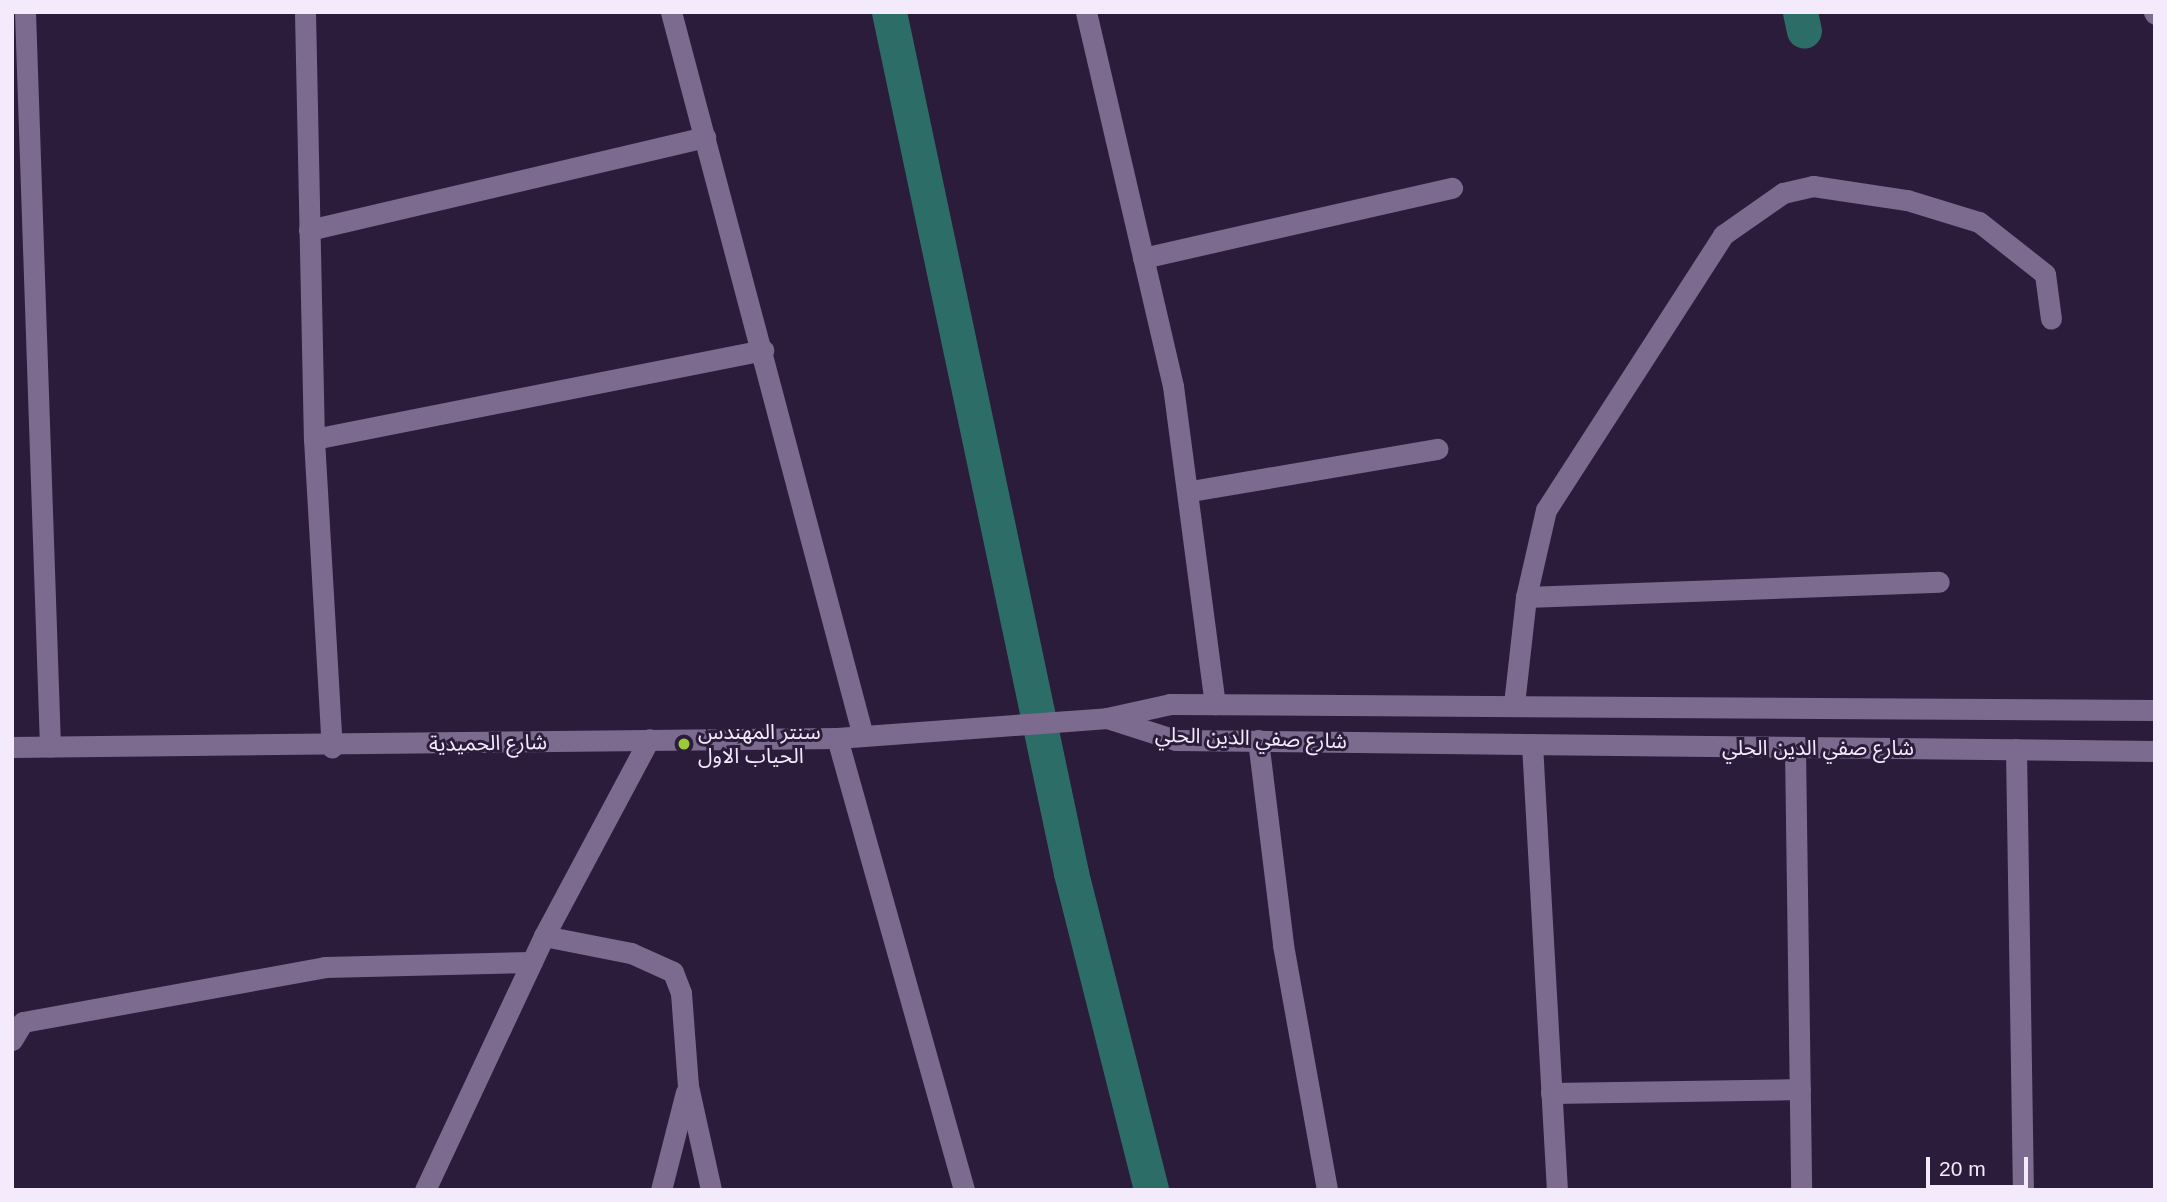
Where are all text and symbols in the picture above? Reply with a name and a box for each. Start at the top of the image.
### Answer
place label: سنتر المهندس الحياب الاول [698,719,821,769]
street label: شارع صفي الدين الحلي [1155,722,1347,754]
street label: شارع الحميدية [429,729,547,757]
street label: شارع صفي الدين الحلي [1722,735,1914,761]
marker: سنتر المهندس الحياب الاول [676,736,692,752]
scale bar [1929,1142,2030,1186]
text: 20 m [1939,1157,1986,1180]

